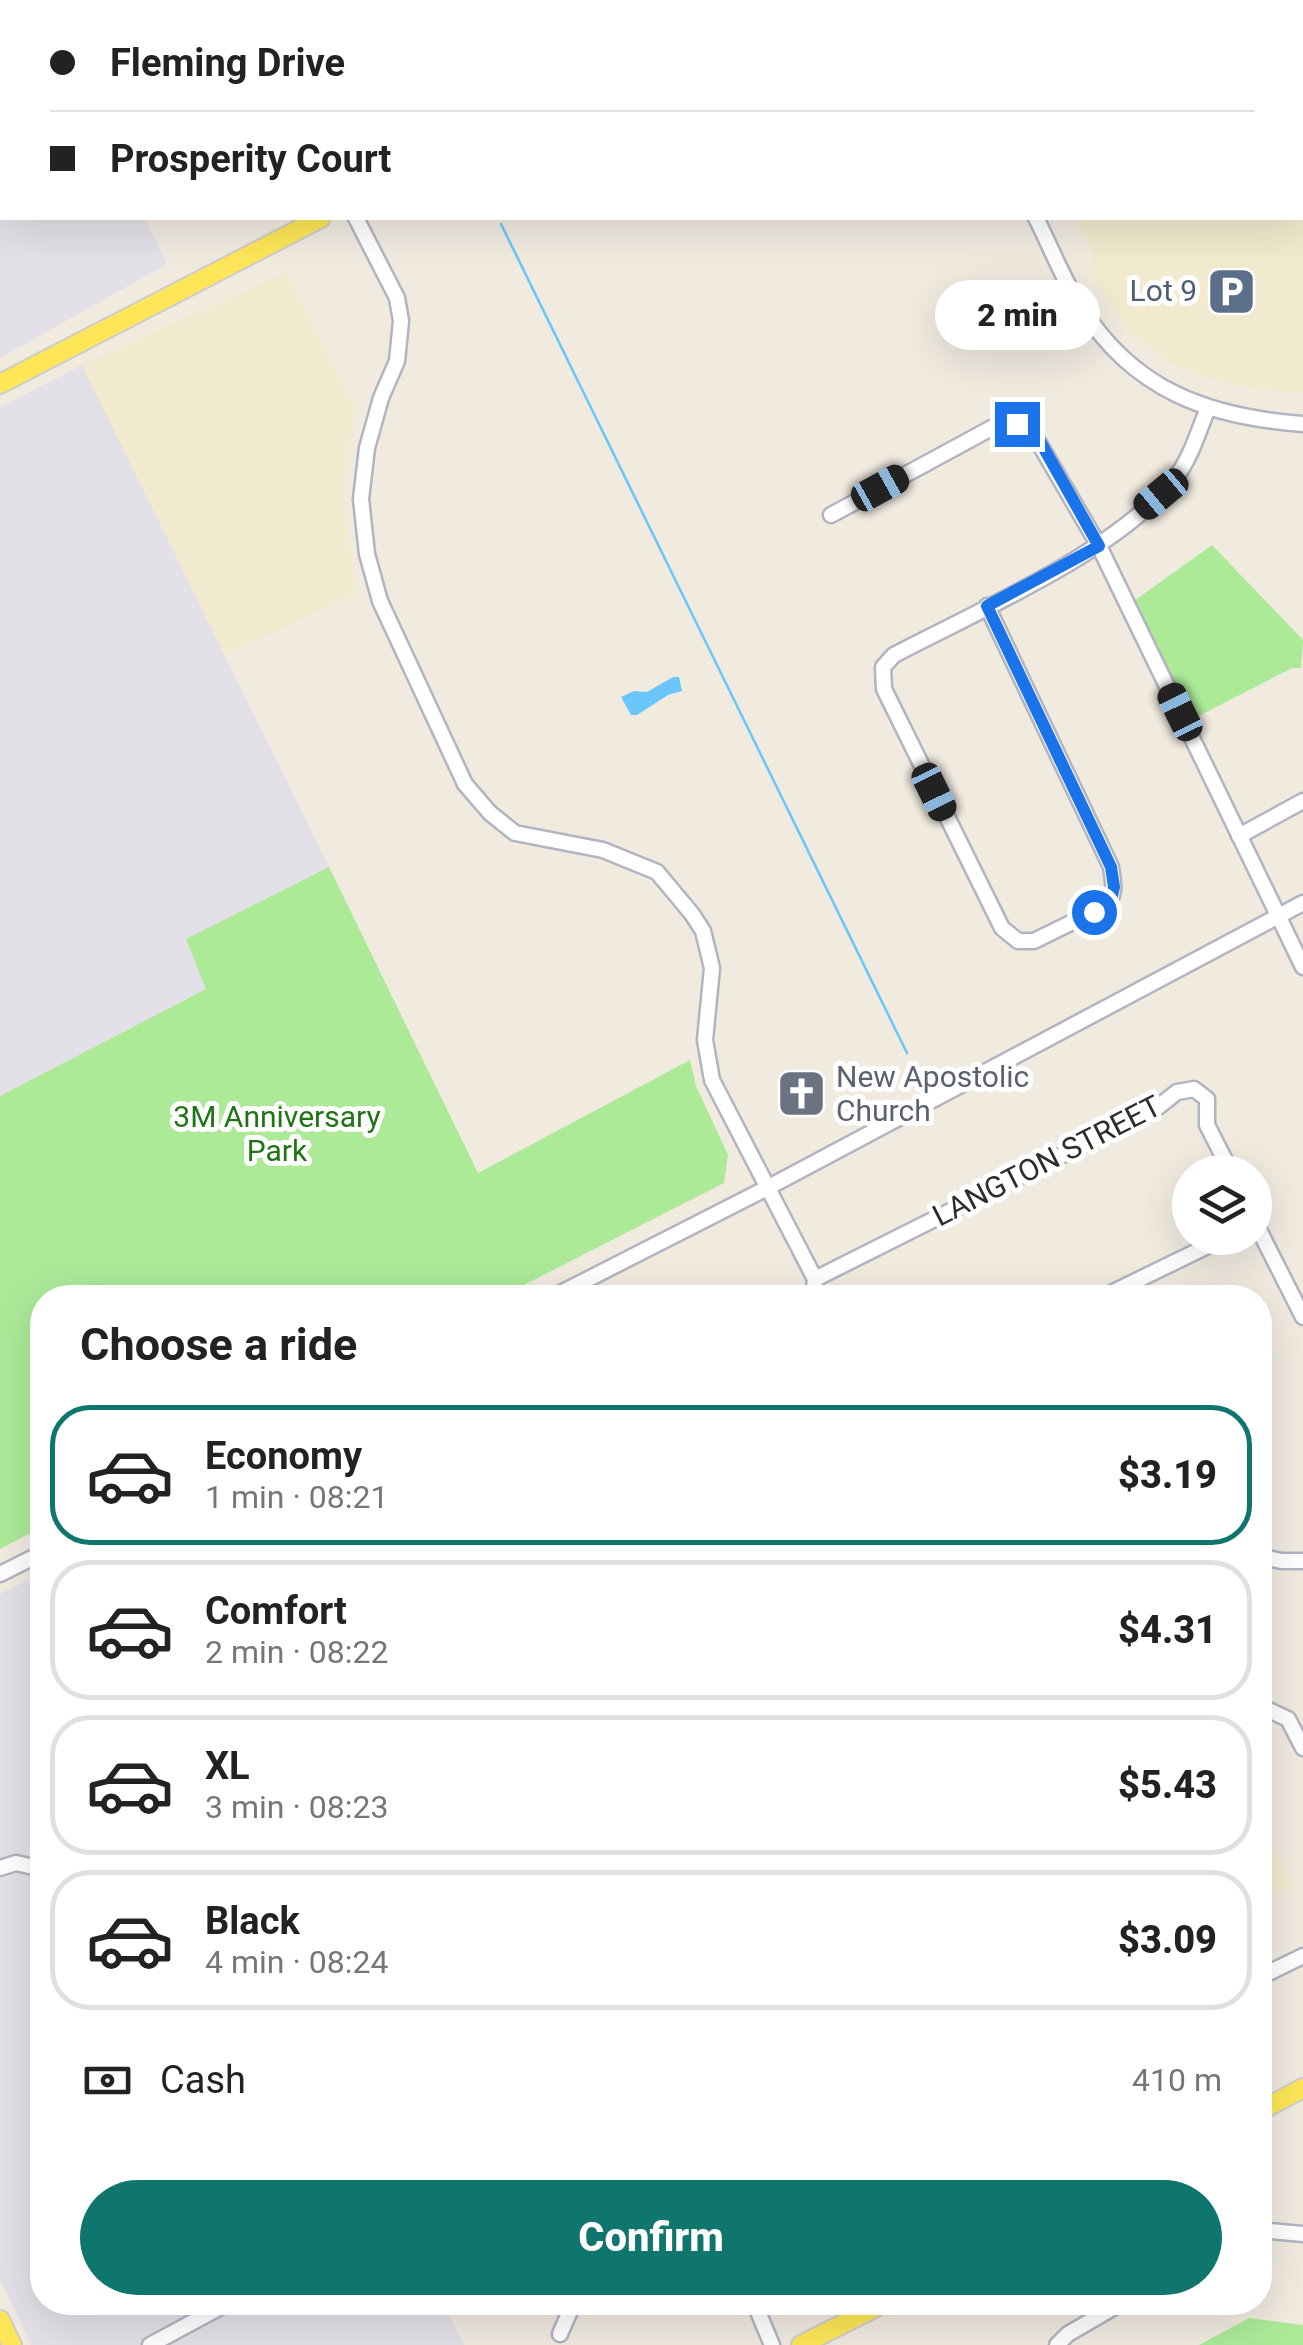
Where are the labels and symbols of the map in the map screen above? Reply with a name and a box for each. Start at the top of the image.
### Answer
parking icon: Lot 9 [1206,265,1258,317]
place label: Lot 9 [1130,273,1197,308]
callout: 2 min [934,279,1100,349]
route end [995,402,1040,447]
car [846,460,914,516]
car [1128,463,1194,525]
car [1153,678,1207,746]
car [907,758,961,826]
route start [1072,890,1117,935]
place label: New Apostolic Church [836,1059,1029,1128]
church icon: New Apostolic Church [775,1068,827,1120]
street label: LANGTON STREET [927,1088,1167,1233]
park label: 3M Anniversary Park [173,1099,381,1168]

